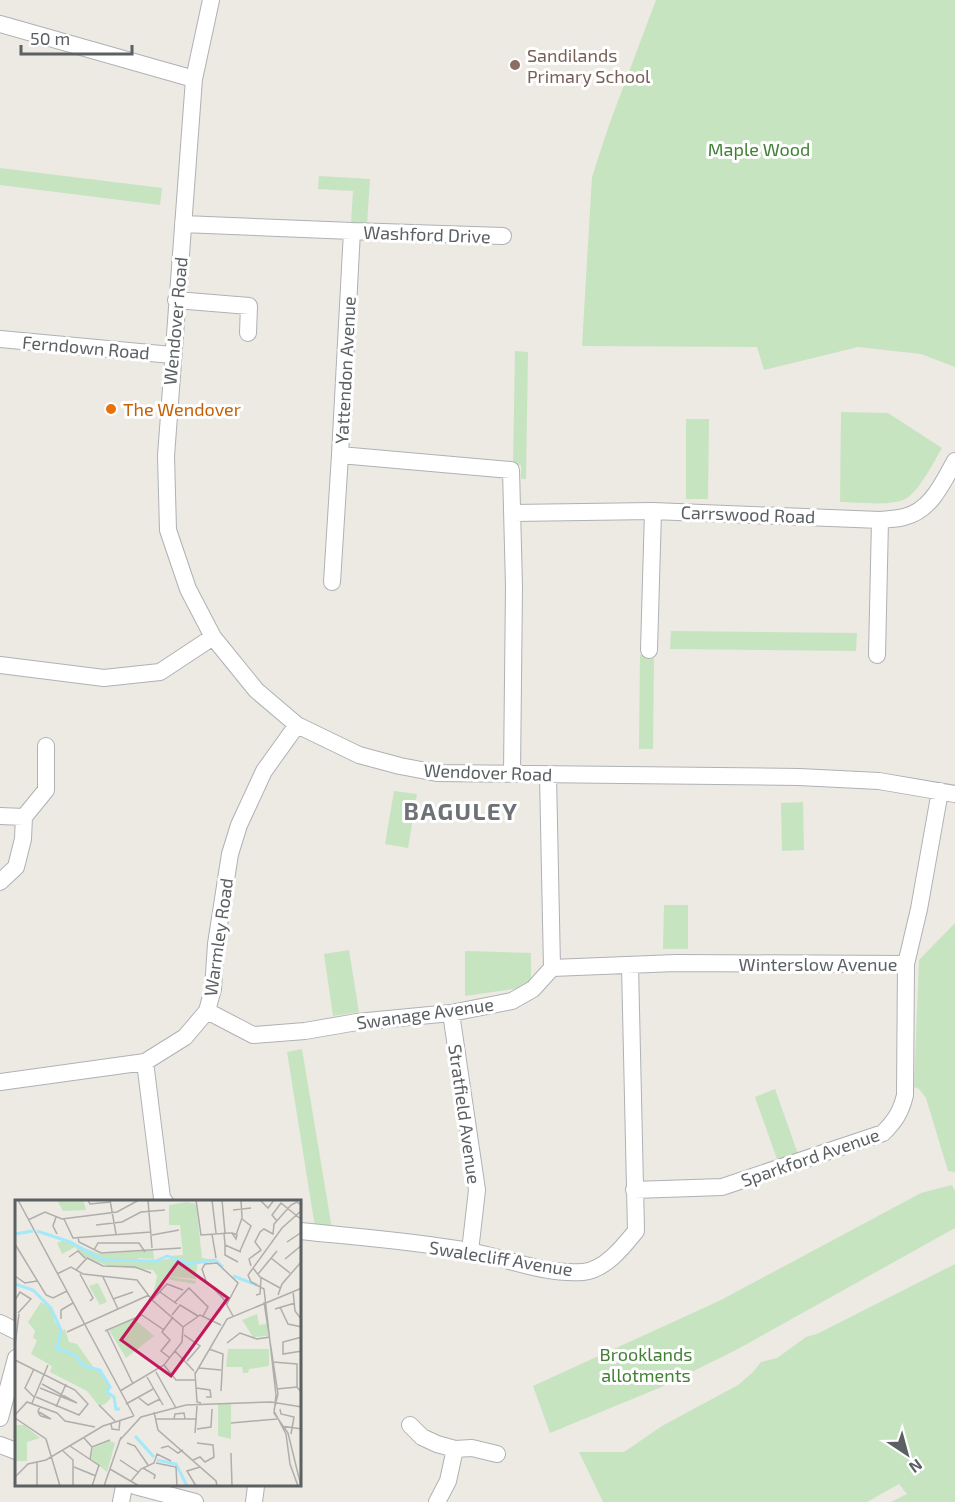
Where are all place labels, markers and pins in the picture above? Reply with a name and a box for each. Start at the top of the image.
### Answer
place label: Sandilands Primary School [527,44,651,87]
marker: Sandilands Primary School [508,58,522,72]
place label: The Wendover [123,398,241,420]
marker: The Wendover [104,402,118,416]

